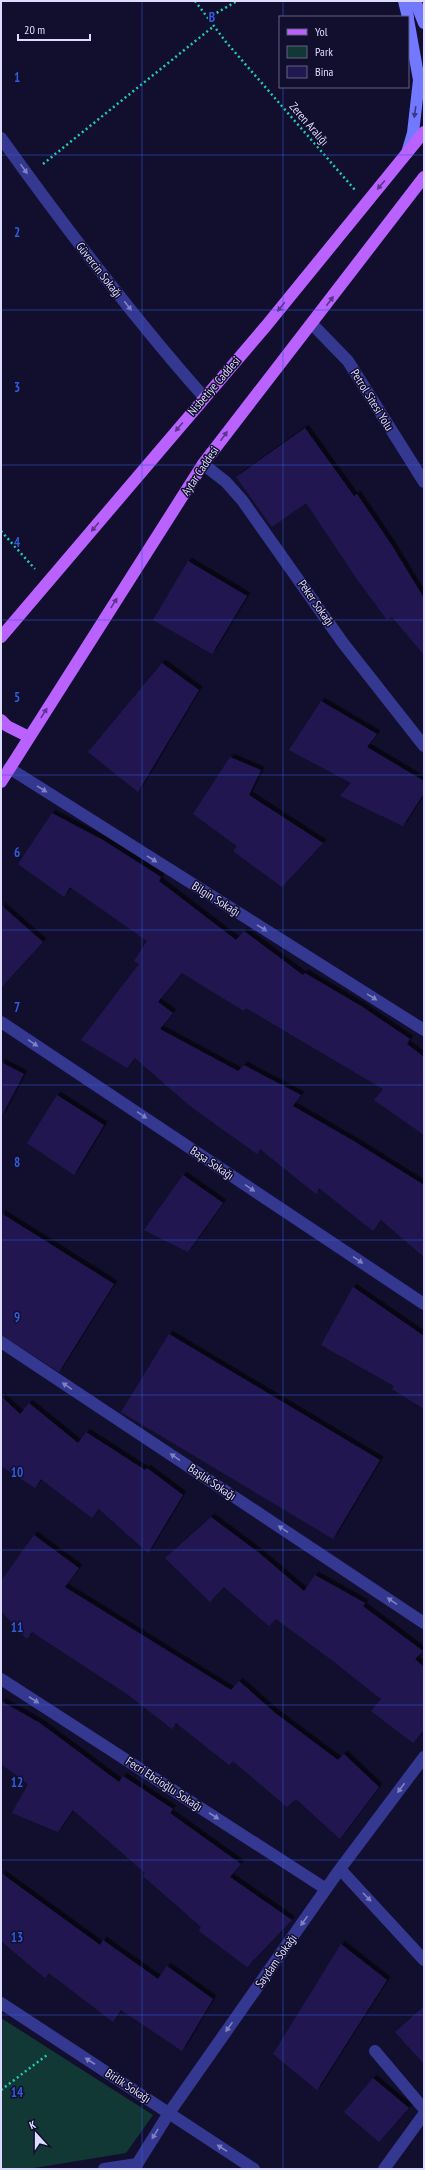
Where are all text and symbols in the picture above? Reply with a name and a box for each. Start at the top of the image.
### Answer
text: B [209,9,215,26]
scale bar [18,16,90,42]
legend [279,16,409,88]
text: 20 m [24,22,45,37]
text: Yol [315,24,328,39]
text: Park [315,44,333,59]
text: Bina [315,64,334,79]
text: 1 [14,69,20,86]
street label: Zeren Aralığı [287,99,332,148]
one-way arrow [412,106,419,118]
one-way arrow [20,164,28,175]
one-way arrow [377,180,386,189]
text: 2 [14,224,20,241]
street label: Güvercin Sokağı [73,239,126,300]
one-way arrow [325,295,334,306]
one-way arrow [124,301,132,312]
one-way arrow [277,302,286,312]
street label: Nisbetiye Caddesi [184,353,243,418]
street label: Petrol Sitesi Yolu [348,366,397,433]
text: 3 [14,379,20,396]
one-way arrow [174,422,183,433]
one-way arrow [220,431,228,442]
street label: Aytar Caddesi [178,443,221,498]
one-way arrow [91,522,100,532]
text: 4 [14,534,21,551]
street label: Peker Sokağı [295,577,338,629]
one-way arrow [110,597,117,609]
text: 5 [14,689,20,706]
one-way arrow [40,708,48,718]
one-way arrow [36,786,48,793]
text: 6 [14,844,20,861]
one-way arrow [146,855,158,862]
street label: Bilgin Sokağı [189,878,243,919]
one-way arrow [256,924,268,931]
one-way arrow [367,993,377,1001]
text: 7 [14,999,20,1016]
one-way arrow [28,1039,39,1047]
one-way arrow [136,1112,147,1119]
street label: Başa Sokağı [188,1143,237,1183]
text: 8 [14,1154,20,1171]
one-way arrow [244,1184,256,1191]
one-way arrow [353,1256,363,1264]
text: 9 [14,1309,20,1326]
one-way arrow [61,1382,73,1389]
one-way arrow [169,1454,181,1461]
street label: Başlık Sokağı [186,1460,239,1503]
text: 10 [11,1464,23,1481]
one-way arrow [277,1526,289,1533]
one-way arrow [386,1598,397,1605]
text: 11 [11,1619,23,1636]
one-way arrow [28,1697,40,1704]
street label: Fecri Ebcioğlu Sokağı [123,1753,205,1814]
text: 12 [11,1774,23,1791]
one-way arrow [396,1783,405,1794]
one-way arrow [208,1813,220,1820]
one-way arrow [362,1892,372,1902]
one-way arrow [300,1916,308,1926]
text: 13 [11,1929,23,1946]
street label: Saydam Sokağı [252,1931,300,1991]
one-way arrow [225,2022,233,2033]
one-way arrow [84,2057,95,2065]
street label: Birlik Sokağı [103,2065,154,2106]
text: 14 [11,2084,24,2101]
north arrow [16,2114,56,2154]
text: K [27,2117,38,2132]
one-way arrow [152,2128,159,2140]
one-way arrow [217,2144,227,2152]

